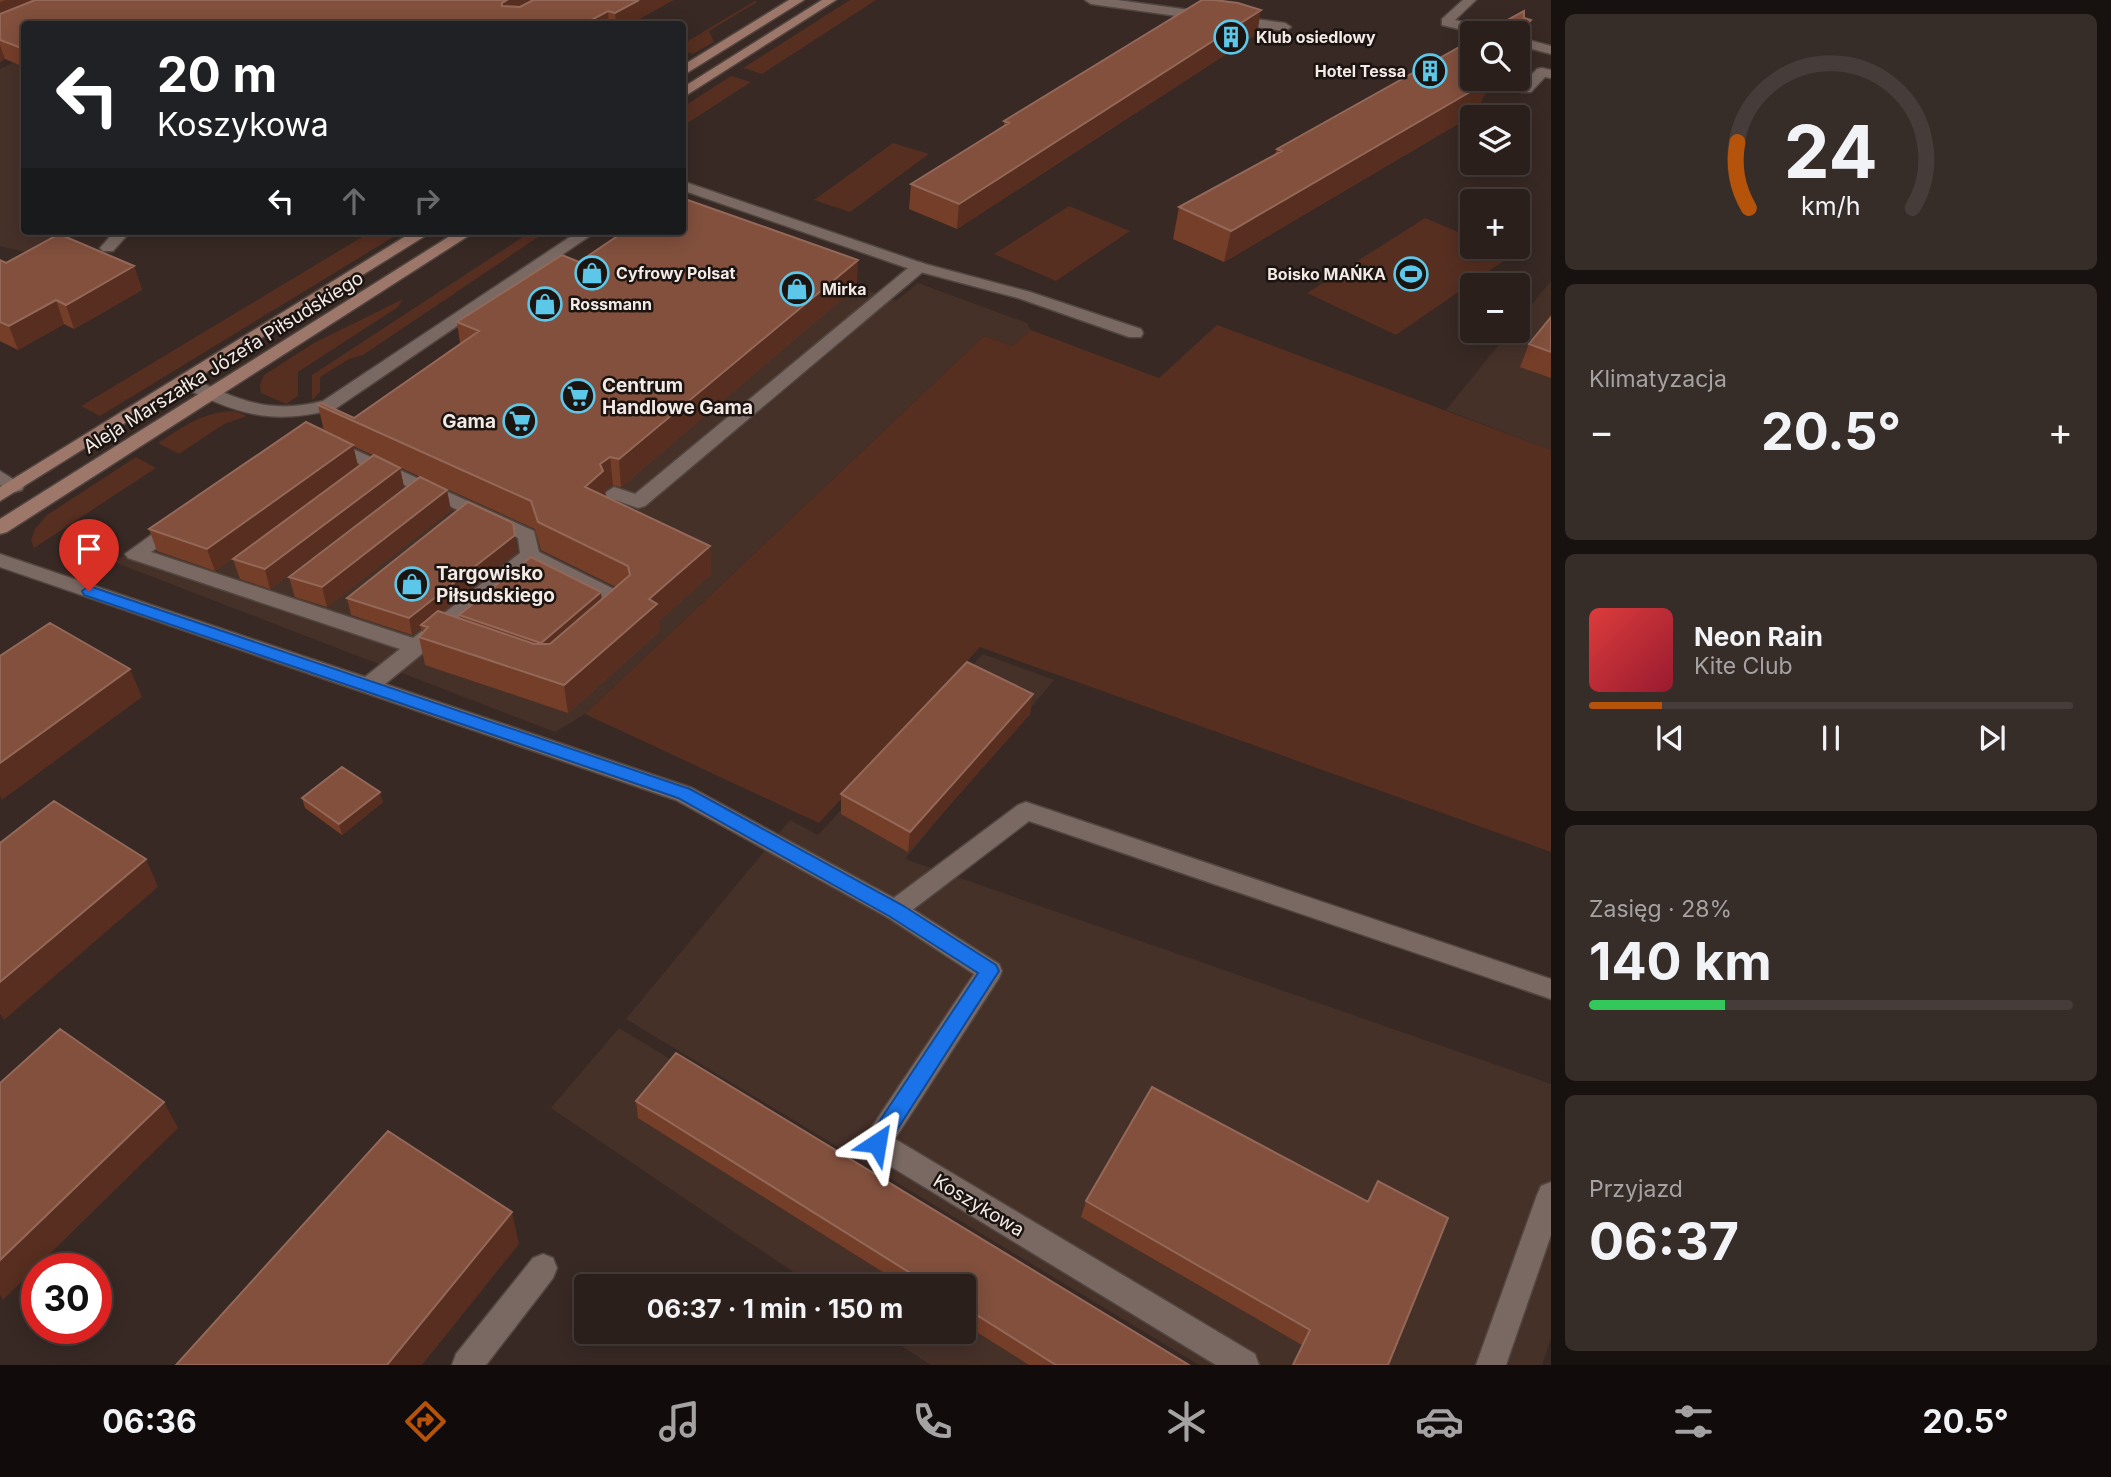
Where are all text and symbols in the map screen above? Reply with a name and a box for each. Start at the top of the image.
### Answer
building icon: Klub osiedlowy [1212,18,1250,56]
map controls [1460,21,1530,343]
button: search [1460,21,1530,91]
place label: Klub osiedlowy [1256,27,1376,47]
text: 20 m [157,45,277,104]
icon: left [42,49,133,140]
building icon: Hotel Tessa [1411,52,1449,90]
place label: Hotel Tessa [1315,61,1406,81]
text: Koszykowa [157,105,329,144]
button: layers [1460,105,1530,175]
text: 24 [1784,107,1878,196]
icon: left [262,182,300,220]
icon: ahead [335,182,373,220]
icon: right [408,182,446,220]
button: + [1460,189,1530,259]
text: km/h [1801,191,1861,221]
shop icon: Cyfrowy Polsat [573,254,611,292]
sports icon: Boisko MAŃKA [1392,255,1430,293]
place label: Cyfrowy Polsat [616,263,736,283]
place label: Boisko MAŃKA [1267,264,1386,284]
street label: Aleja Marszałka Józefa Piłsudskiego [79,266,368,459]
shop icon: Mirka [778,270,816,308]
button: − [1460,273,1530,343]
place label: Mirka [822,279,867,299]
shop icon: Rossmann [526,285,564,323]
place label: Rossmann [570,294,652,314]
text: Klimatyzacja [1589,365,1727,393]
place label: Centrum Handlowe Gama [602,374,753,419]
supermarket icon: Centrum Handlowe Gama [559,377,597,415]
text: 20.5° [1761,400,1901,463]
supermarket icon: Gama [501,402,539,440]
text: − [1589,408,1614,454]
text: + [2048,408,2073,454]
place label: Gama [442,410,496,433]
pin [59,519,119,591]
icon: arrive [70,530,108,568]
place label: Targowisko Piłsudskiego [436,562,555,607]
shop icon: Targowisko Piłsudskiego [393,565,431,603]
text: Neon Rain [1694,621,1823,652]
text: Kite Club [1694,652,1793,680]
icon: previous [1651,719,1689,757]
icon: pause [1812,719,1850,757]
icon: next [1973,719,2011,757]
text: Zasięg · 28% [1589,895,1732,923]
text: 140 km [1589,930,1772,993]
position arrow [840,1106,914,1180]
street label: Koszykowa [929,1169,1028,1242]
text: Przyjazd [1589,1175,1683,1203]
text: 06:37 [1589,1210,1739,1273]
speed limit sign: 30 [21,1253,112,1344]
text: 06:37 · 1 min · 150 m [647,1293,903,1324]
icon: directions [401,1397,450,1446]
icon: music [655,1397,704,1446]
icon: phone [908,1397,957,1446]
icon: climate [1162,1397,1211,1446]
icon: car [1415,1397,1464,1446]
icon: filters [1669,1397,1718,1446]
text: 06:36 [102,1402,197,1441]
text: 20.5° [1922,1402,2009,1441]

